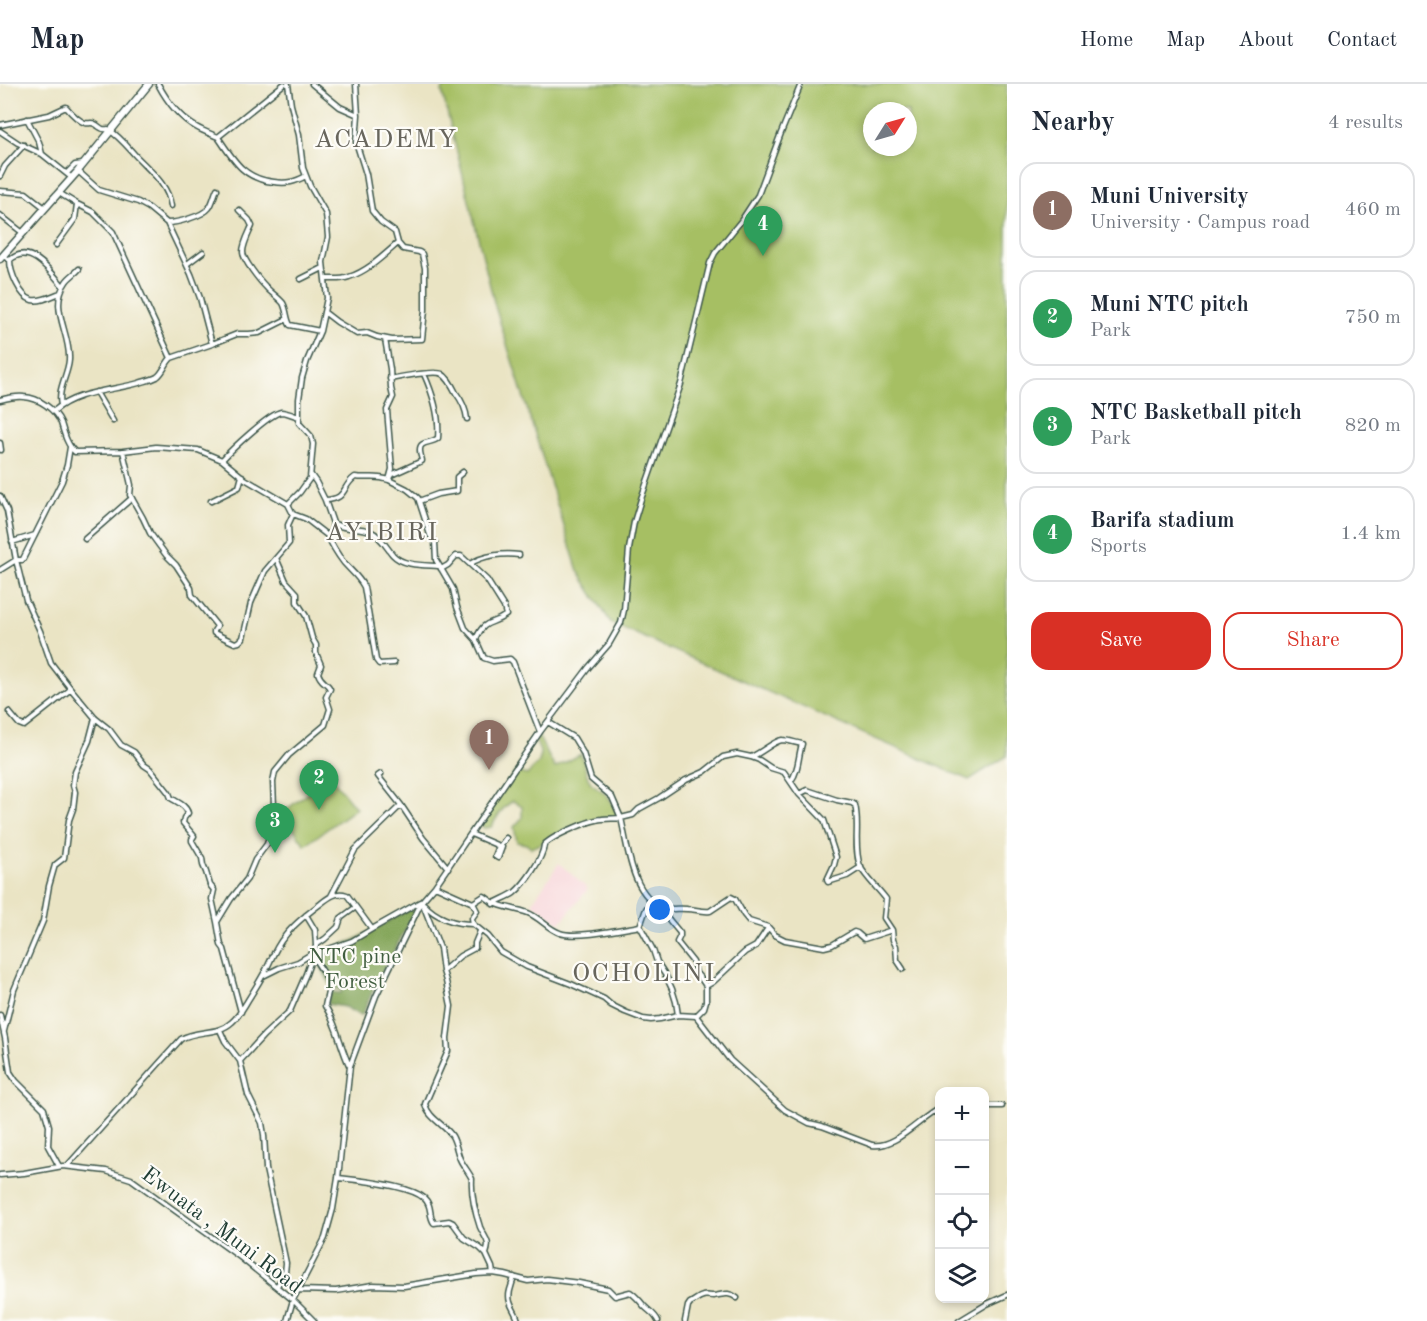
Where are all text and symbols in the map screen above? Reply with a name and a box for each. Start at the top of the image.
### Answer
text: Map [30,27,84,55]
text: Home [1080,30,1133,51]
text: Map [1166,30,1205,51]
text: About [1238,30,1294,51]
text: Contact [1327,30,1397,51]
north arrow [863,102,917,156]
text: Nearby [1031,110,1115,136]
text: 4 results [1328,113,1403,133]
district label: ACADEMY [314,127,458,153]
text: Muni University [1090,186,1249,208]
text: 1 [1047,200,1058,220]
text: 460 m [1345,200,1401,220]
pin: 4 [744,206,783,256]
text: University · Campus road [1090,213,1310,233]
text: Muni NTC pitch [1090,294,1249,316]
text: 2 [1047,308,1058,328]
text: 750 m [1345,308,1401,328]
text: Park [1090,321,1131,341]
text: NTC Basketball pitch [1090,402,1302,424]
text: 3 [1047,416,1058,436]
text: 820 m [1345,416,1401,436]
text: Park [1090,429,1131,449]
text: Barifa stadium [1090,510,1235,532]
district label: AYIBIRI [325,520,439,546]
text: 4 [1047,524,1058,544]
text: 1.4 km [1340,524,1401,544]
text: Sports [1090,537,1147,557]
button: Save [1031,612,1211,670]
button: Share [1223,612,1403,670]
pin: 1 [470,720,508,770]
pin: 2 [300,760,338,810]
pin: 3 [256,804,294,853]
your location [645,895,674,924]
park label: NTC pine Forest [309,946,401,993]
district label: OCHOLINI [572,961,716,987]
map controls [935,1087,989,1303]
button: + [935,1087,989,1141]
button: − [935,1141,989,1195]
street label: Ewuata , Muni Road [137,1163,306,1298]
button: locate [935,1195,989,1249]
button: layers [935,1249,989,1303]

